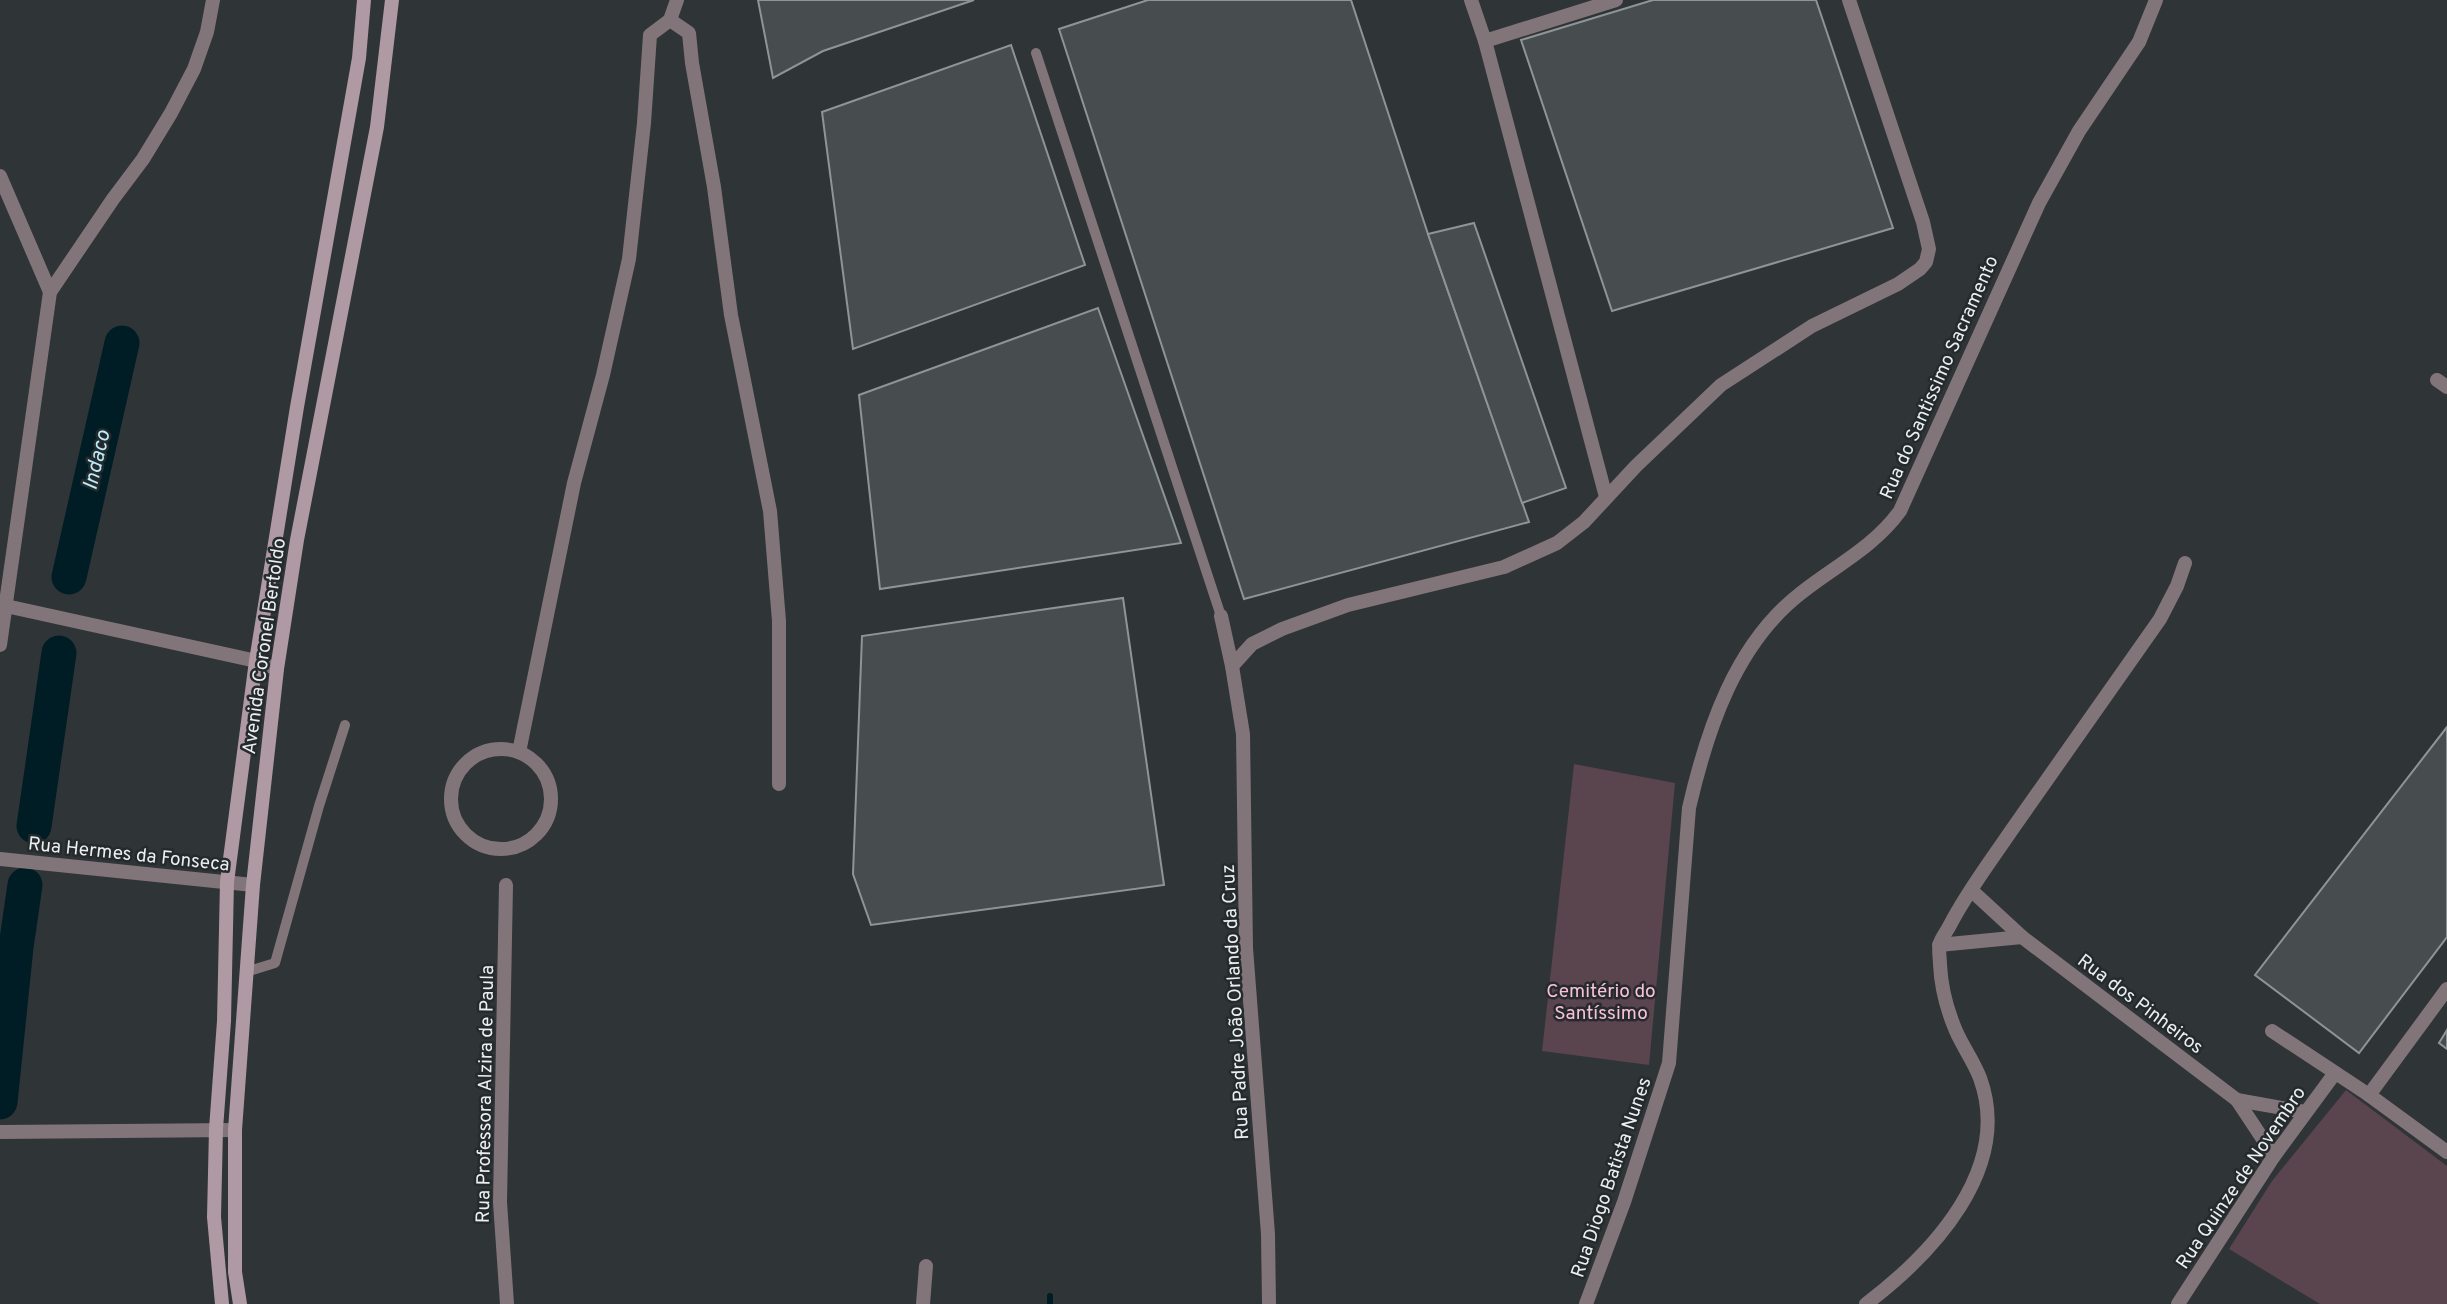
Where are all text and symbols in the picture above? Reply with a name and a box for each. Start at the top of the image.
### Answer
street label: Rua do Santissimo Sacramento [1875,252,2005,503]
water label: Indaco [77,427,118,493]
street label: Avenida Coronel Bertoldo [238,537,292,756]
street label: Rua Hermes da Fonseca [27,832,231,878]
street label: Rua Padre João Orlando da Cruz [1217,863,1255,1140]
street label: Rua dos Pinheiros [2072,949,2208,1060]
street label: Rua Professora Alzira de Paula [472,965,500,1223]
park label: Cemitério do Santíssimo [1546,980,1656,1026]
street label: Rua Diogo Batista Nunes [1566,1074,1657,1281]
street label: Rua Quinze de Novembro [2171,1082,2312,1274]

